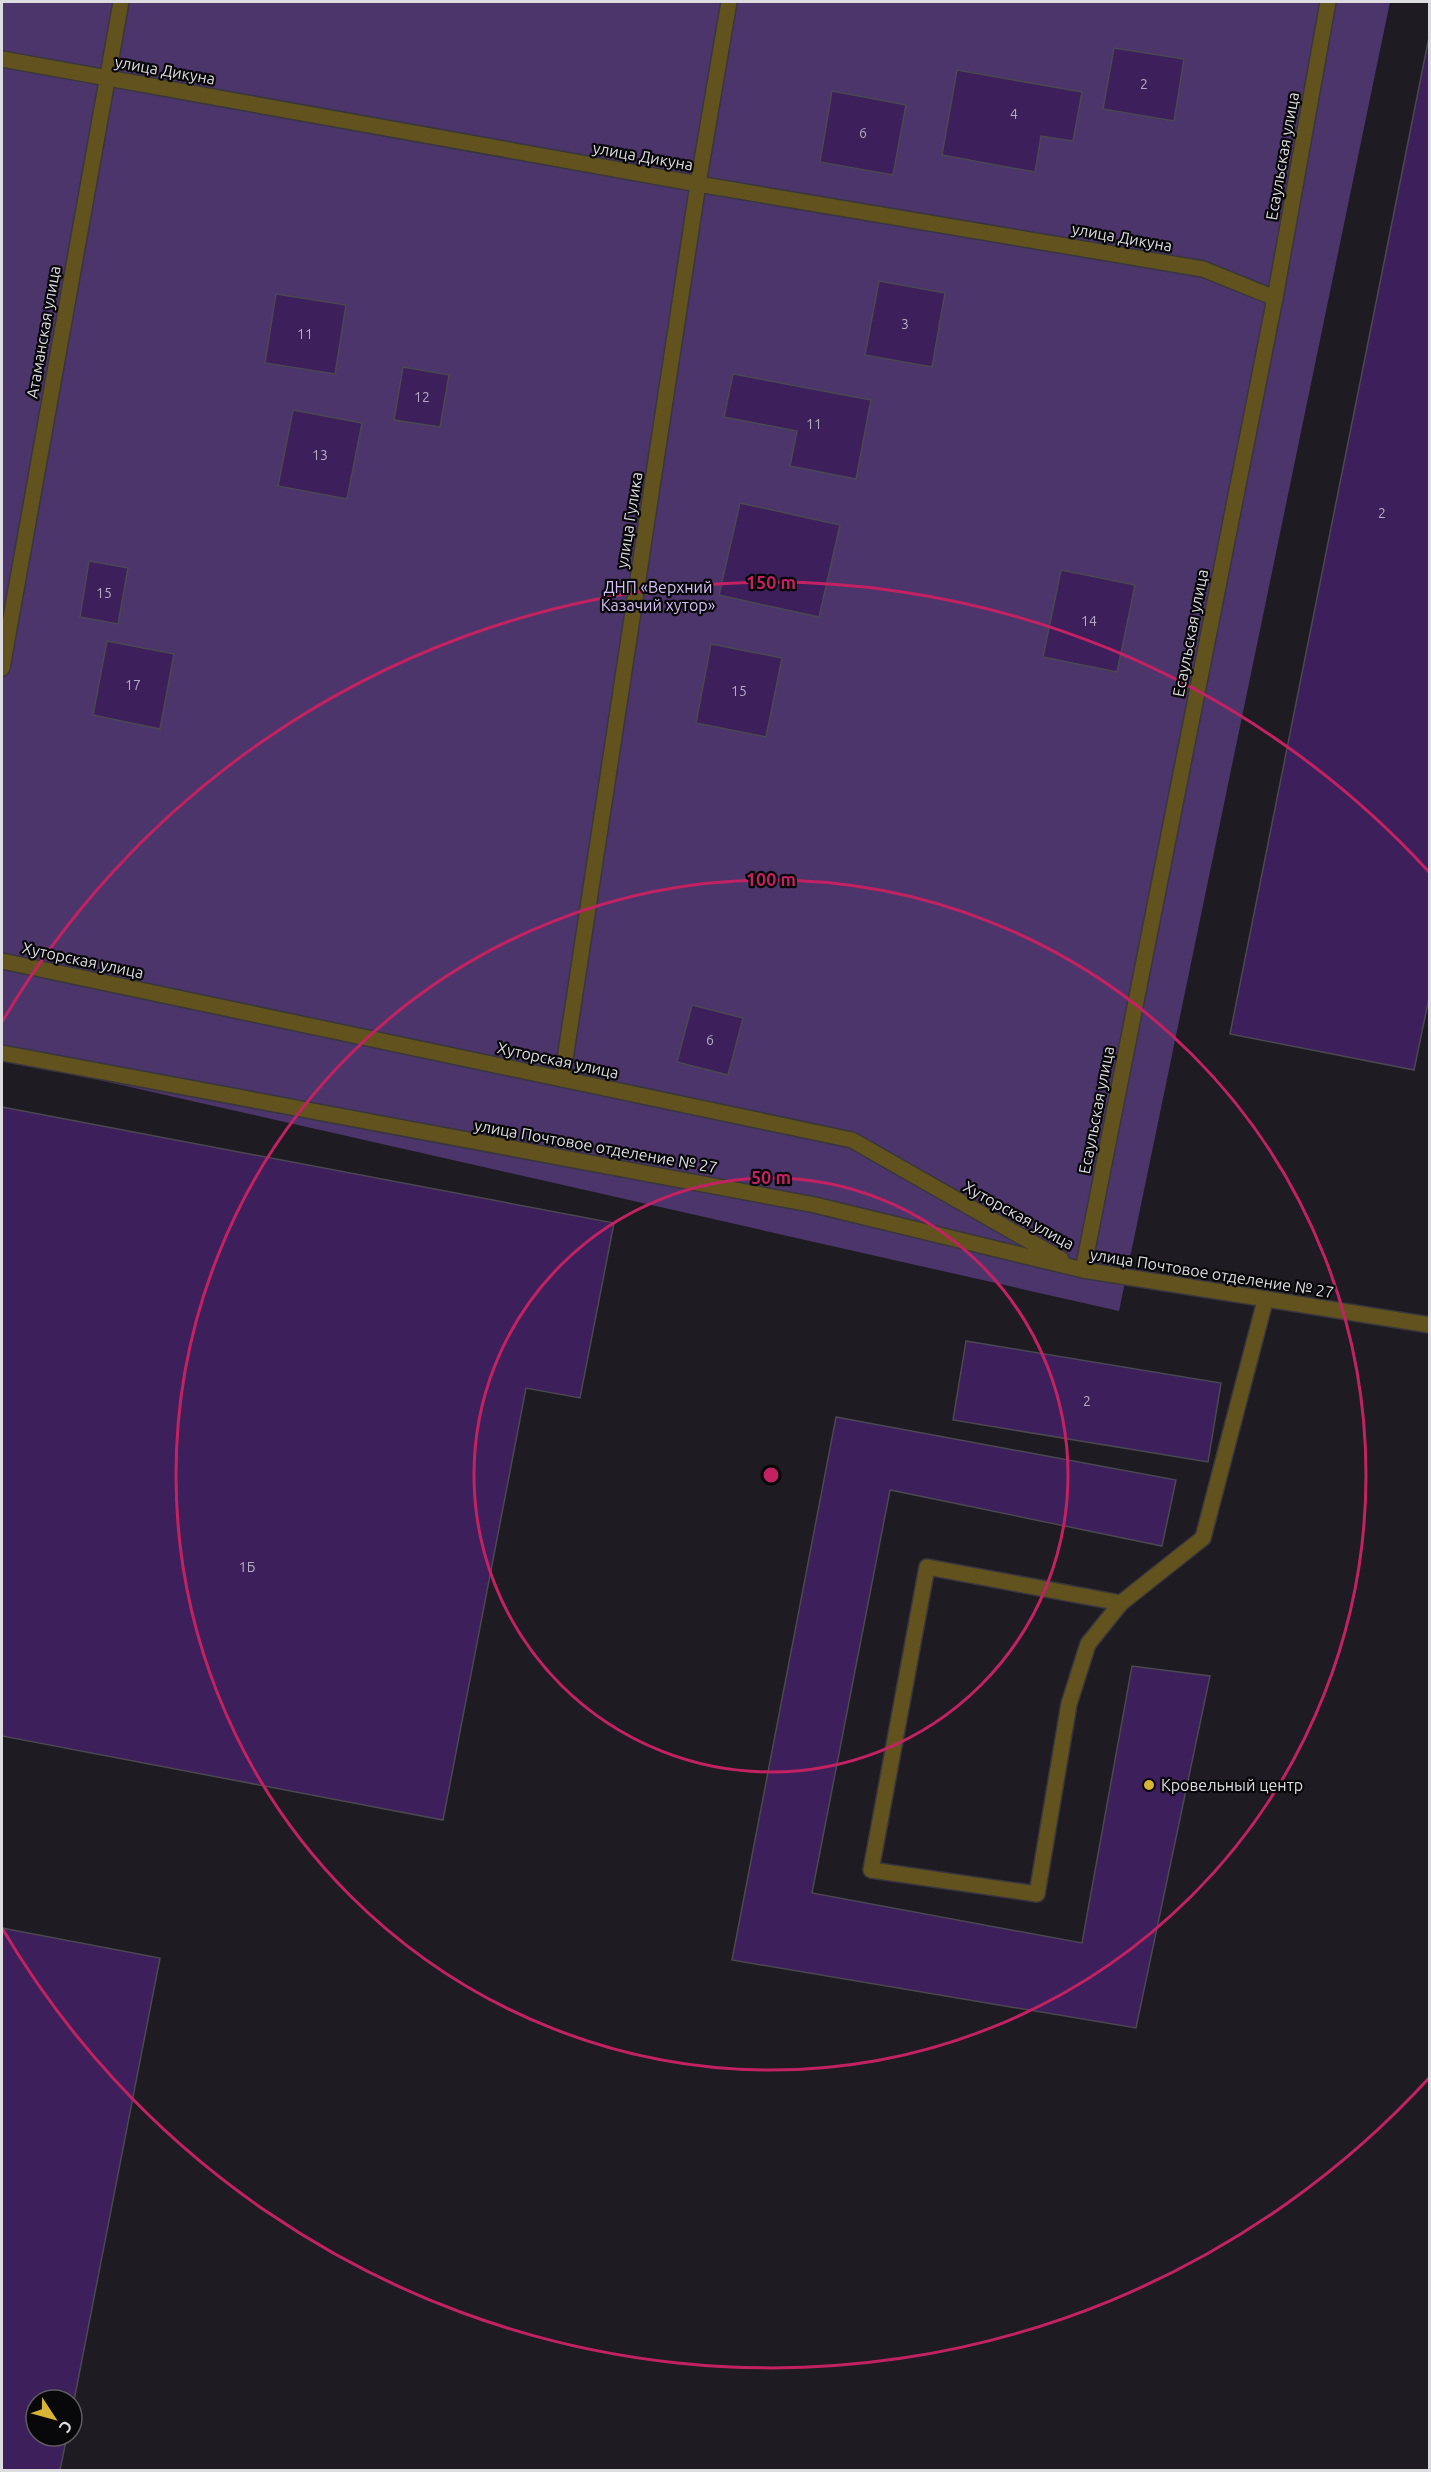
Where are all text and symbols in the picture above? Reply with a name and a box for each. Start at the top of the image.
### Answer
street label: улица Дикуна [113,52,217,88]
house number: 2 [1140,76,1148,92]
street label: Есаульская улица [1262,91,1302,221]
house number: 4 [1010,106,1018,122]
house number: 6 [859,125,867,141]
street label: улица Дикуна [591,138,695,174]
street label: улица Дикуна [1070,219,1174,255]
street label: Атаманская улица [22,264,64,400]
house number: 3 [901,316,909,332]
house number: 11 [297,326,313,342]
house number: 12 [414,389,430,405]
house number: 11 [806,416,822,432]
house number: 13 [312,447,328,463]
street label: улица Гулика [612,470,646,570]
house number: 2 [1378,505,1386,521]
street label: Есаульская улица [1169,568,1211,698]
text: 150 m [746,572,796,592]
park label: ДНП «Верхний Казачий хутор» [601,578,715,614]
house number: 15 [96,585,112,601]
house number: 14 [1081,613,1097,629]
house number: 17 [125,677,141,693]
house number: 15 [731,683,747,699]
text: 100 m [746,869,796,889]
street label: Хуторская улица [21,938,145,982]
house number: 6 [706,1032,714,1048]
street label: Хуторская улица [496,1038,620,1082]
street label: Есаульская улица [1075,1045,1117,1175]
street label: улица Почтовое отделение № 27 [473,1116,719,1176]
text: 50 m [751,1167,791,1187]
street label: Хуторская улица [961,1177,1077,1253]
street label: улица Почтовое отделение № 27 [1089,1245,1335,1301]
house number: 2 [1083,1393,1091,1409]
centre of rings [761,1465,781,1485]
house number: 1Б [239,1559,255,1575]
place label: Кровельный центр [1161,1776,1303,1794]
marker: Кровельный центр [1142,1778,1156,1792]
north arrow [24,2388,84,2448]
text: С [56,2417,76,2436]

